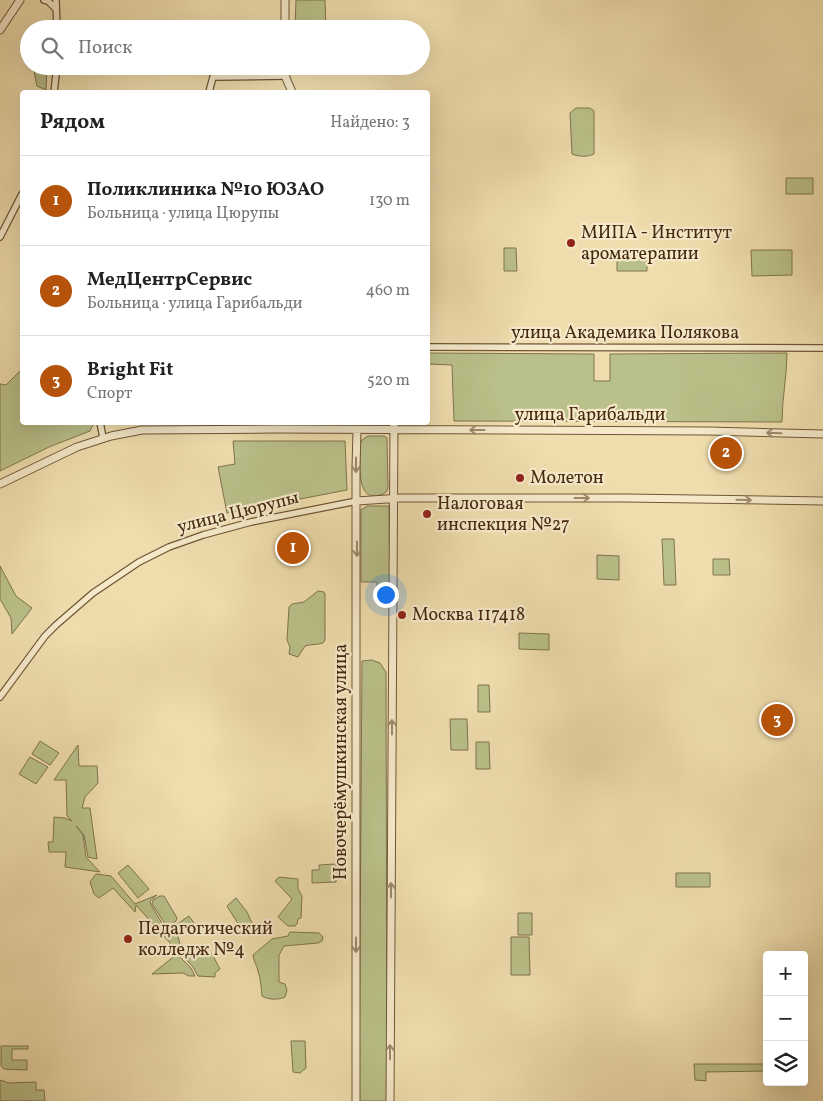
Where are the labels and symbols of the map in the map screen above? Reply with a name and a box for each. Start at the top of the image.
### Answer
place label: МИПА - Институт ароматерапии [581,221,732,267]
marker: МИПА - Институт ароматерапии [565,237,577,249]
street label: улица Академика Полякова [511,321,739,346]
street label: улица Гарибальди [515,403,666,428]
one-way arrow [470,425,486,435]
one-way arrow [767,429,783,438]
pin: 2 [710,434,742,472]
one-way arrow [351,456,361,473]
place label: Молетон [530,466,604,491]
marker: Молетон [514,472,526,484]
street label: улица Цюрупы [175,486,302,540]
place label: Налоговая инспекция №27 [437,492,570,538]
one-way arrow [573,493,589,503]
one-way arrow [736,495,752,505]
marker: Налоговая инспекция №27 [421,508,433,520]
pin: 1 [277,529,309,567]
one-way arrow [352,541,361,557]
your location [373,582,399,608]
place label: Москва 117418 [412,603,525,628]
marker: Москва 117418 [396,609,408,621]
street label: Новочерёмушкинская улица [329,644,354,880]
pin: 3 [761,701,793,739]
one-way arrow [387,720,397,736]
one-way arrow [386,882,396,898]
place label: Педагогический колледж №4 [138,917,273,963]
marker: Педагогический колледж №4 [122,933,134,945]
one-way arrow [351,936,361,953]
one-way arrow [386,1045,395,1061]

